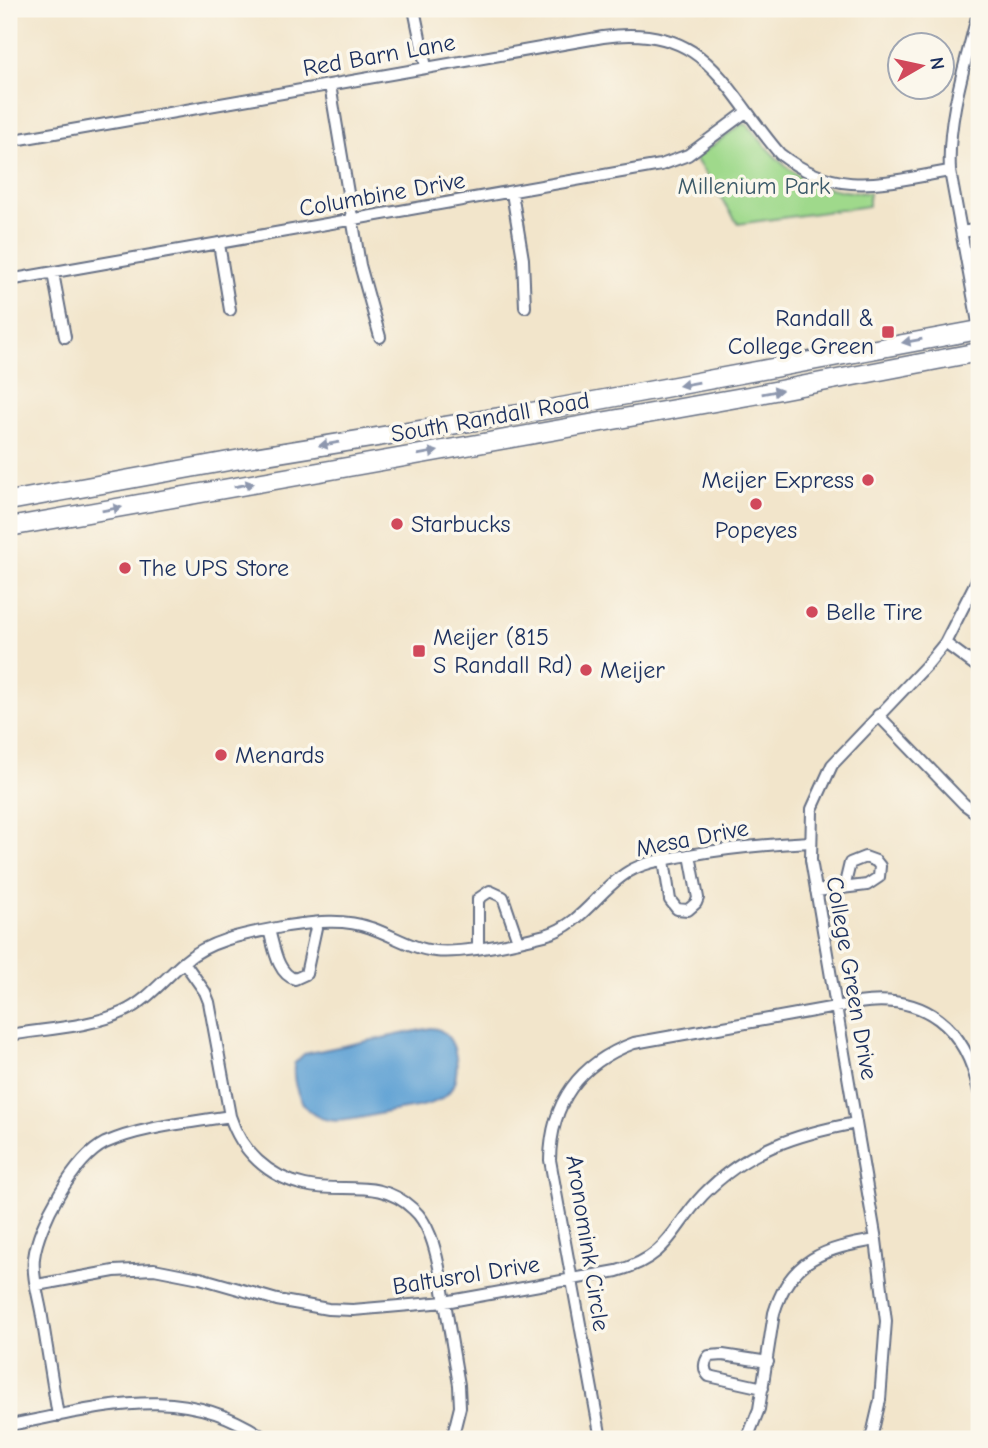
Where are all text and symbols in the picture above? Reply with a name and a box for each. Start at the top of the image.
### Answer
street label: Red Barn Lane [301,28,457,82]
north arrow [886,32,956,102]
text: N [925,56,949,71]
street label: Columbine Drive [297,166,467,222]
park label: Millenium Park [678,172,831,200]
place label: Randall & College Green [728,304,874,360]
marker: Randall & College Green [880,324,896,340]
one-way arrow [901,336,923,347]
one-way arrow [678,379,700,390]
street label: South Randall Road [389,386,591,448]
one-way arrow [761,386,783,397]
one-way arrow [318,439,340,450]
one-way arrow [417,447,439,458]
place label: Meijer Express [702,466,854,494]
marker: Meijer Express [860,472,876,488]
one-way arrow [233,479,255,490]
marker: Popeyes [748,496,764,512]
one-way arrow [101,503,123,514]
place label: Starbucks [411,510,511,538]
marker: Starbucks [389,516,405,532]
place label: Popeyes [715,516,797,544]
place label: The UPS Store [139,554,289,582]
marker: The UPS Store [117,560,133,576]
place label: Belle Tire [826,598,923,626]
marker: Belle Tire [804,604,820,620]
place label: Meijer (815 S Randall Rd) [433,623,573,679]
marker: Meijer (815 S Randall Rd) [411,643,427,659]
place label: Meijer [600,656,665,684]
marker: Meijer [578,662,594,678]
place label: Menards [235,741,324,769]
marker: Menards [213,747,229,763]
street label: Mesa Drive [633,813,751,863]
street label: College Green Drive [820,874,884,1082]
street label: Aronomink Circle [560,1153,616,1333]
street label: Baltusrol Drive [391,1250,541,1300]

